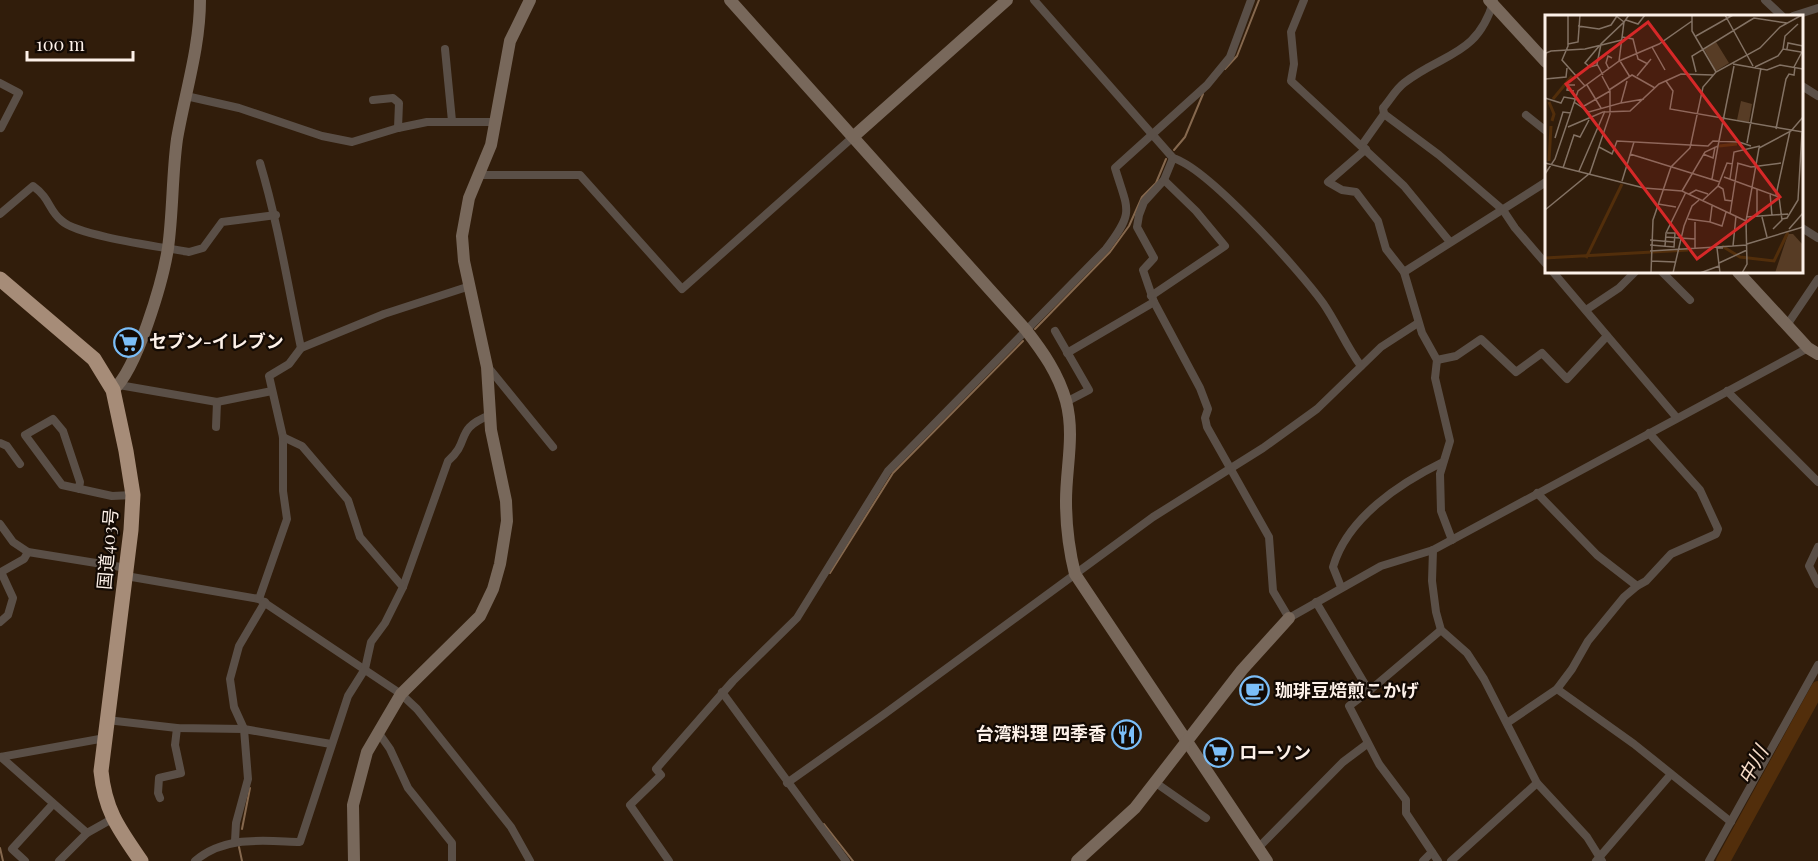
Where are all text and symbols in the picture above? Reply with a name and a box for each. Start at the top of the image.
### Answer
inset map [1545,15,1803,273]
scale bar [27,24,134,62]
text: 100 m [36,32,85,56]
supermarket icon: セブン-イレブン [112,326,144,358]
place label: セブン-イレブン [149,329,284,353]
street label: 国道403号 [91,507,123,591]
cafe icon: 珈琲豆焙煎こかげ [1238,675,1270,707]
place label: 珈琲豆焙煎こかげ [1275,678,1419,702]
restaurant icon: 台湾料理 四季香 [1111,718,1143,750]
place label: 台湾料理 四季香 [976,721,1106,745]
supermarket icon: ローソン [1202,737,1234,769]
water label: 中川 [1730,738,1774,788]
place label: ローソン [1239,740,1311,764]

